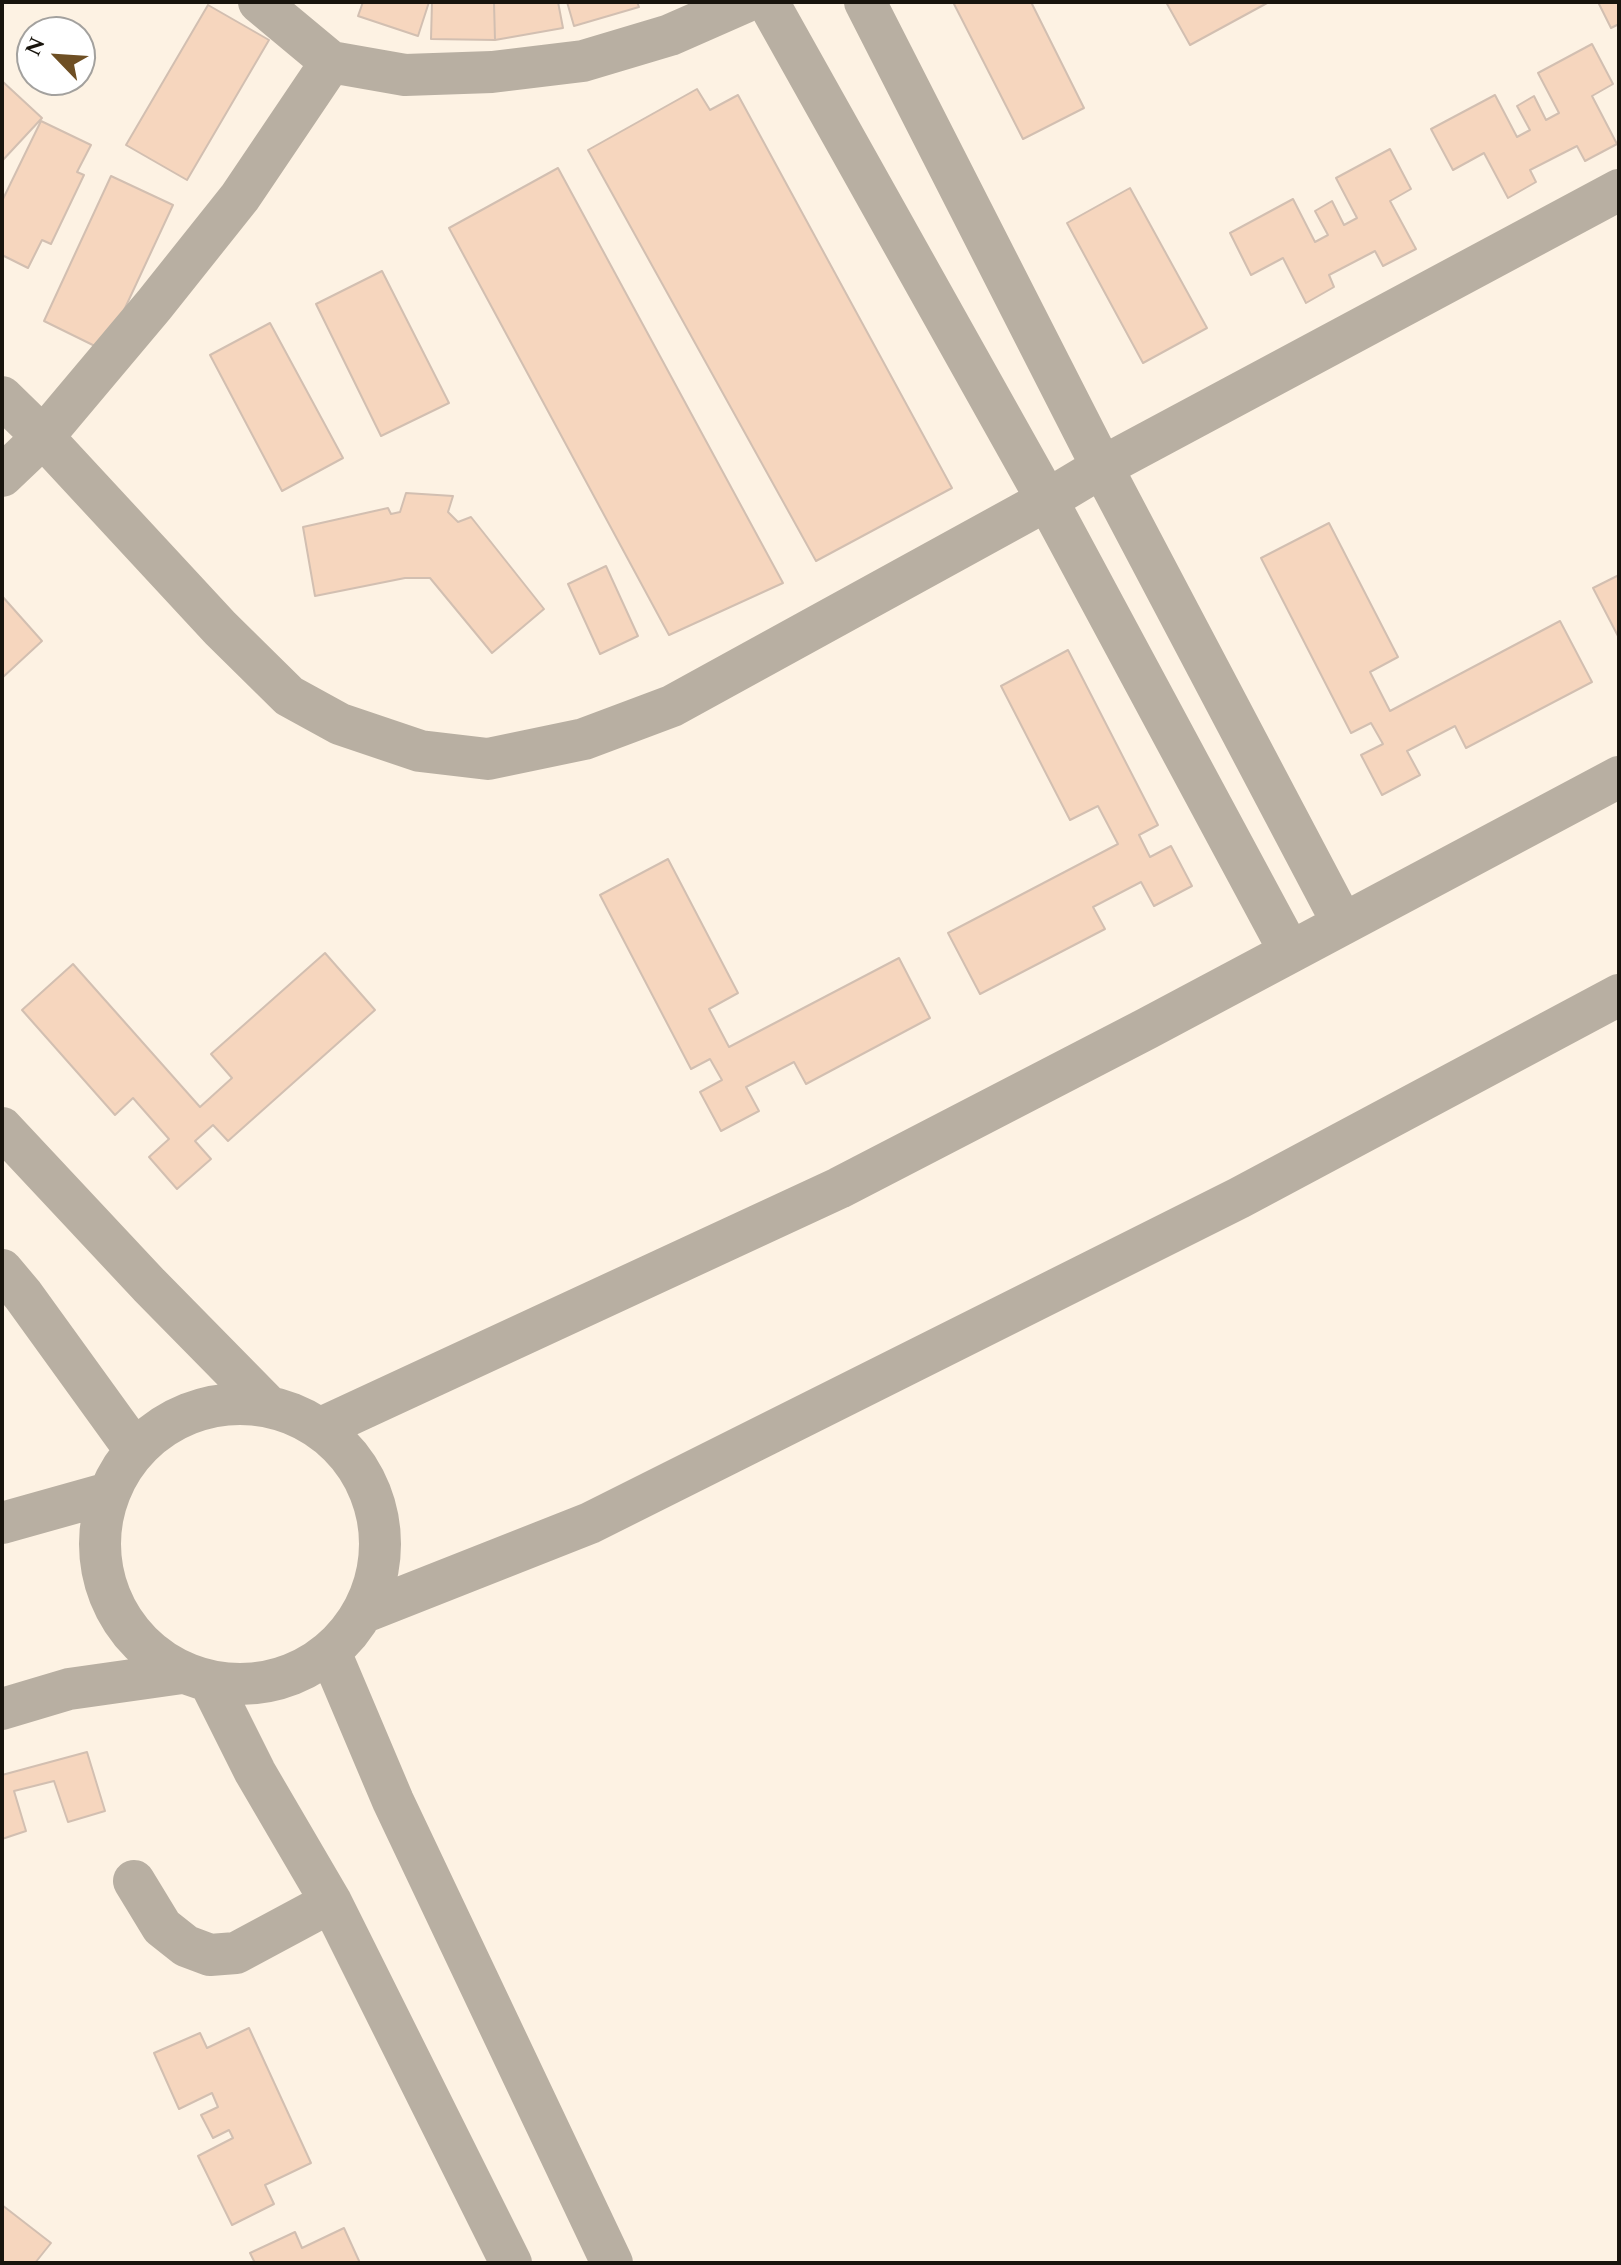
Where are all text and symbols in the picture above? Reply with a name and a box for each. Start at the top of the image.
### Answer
north arrow [16,16,96,96]
text: N [17,31,54,62]

